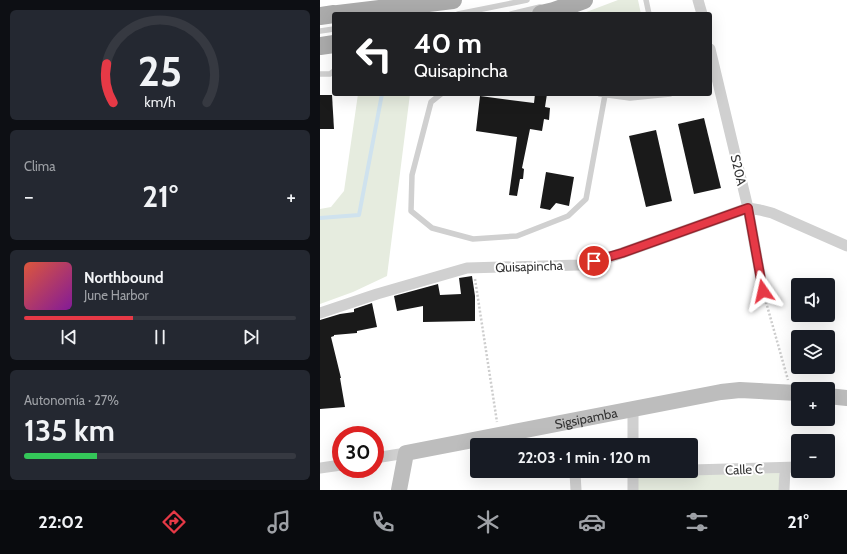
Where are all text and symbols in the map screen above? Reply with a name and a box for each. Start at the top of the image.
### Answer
text: 40 m [414,26,482,60]
icon: left [348,28,400,80]
text: 25 [138,46,182,96]
text: Quisapincha [414,60,508,82]
text: km/h [144,93,176,111]
street label: S20A [728,153,750,187]
text: Clima [24,158,55,174]
text: 21° [142,178,178,215]
text: − [24,183,34,210]
text: + [286,183,296,210]
pin [577,244,611,278]
icon: arrive [583,250,605,272]
street label: Quisapincha [495,257,564,275]
text: Northbound [84,269,164,287]
position arrow [742,270,784,312]
map controls [791,278,835,478]
button: sound [791,278,835,322]
text: June Harbor [84,287,149,303]
icon: previous [58,326,80,348]
icon: pause [149,326,171,348]
icon: next [240,326,262,348]
button: layers [791,330,835,374]
button: + [791,382,835,426]
text: Autonomía · 27% [24,392,119,408]
street label: Sigsipamba [553,404,619,432]
text: 135 km [24,412,115,449]
speed limit sign: 30 [332,426,384,478]
button: − [791,434,835,478]
text: 22:03 · 1 min · 120 m [518,449,650,467]
street label: Calle C [725,460,763,478]
icon: directions [160,508,188,536]
icon: music [265,508,293,536]
icon: phone [369,508,397,536]
icon: climate [474,508,502,536]
icon: car [578,508,606,536]
icon: filters [683,508,711,536]
text: 22:02 [38,511,84,533]
text: 21° [787,511,809,533]

